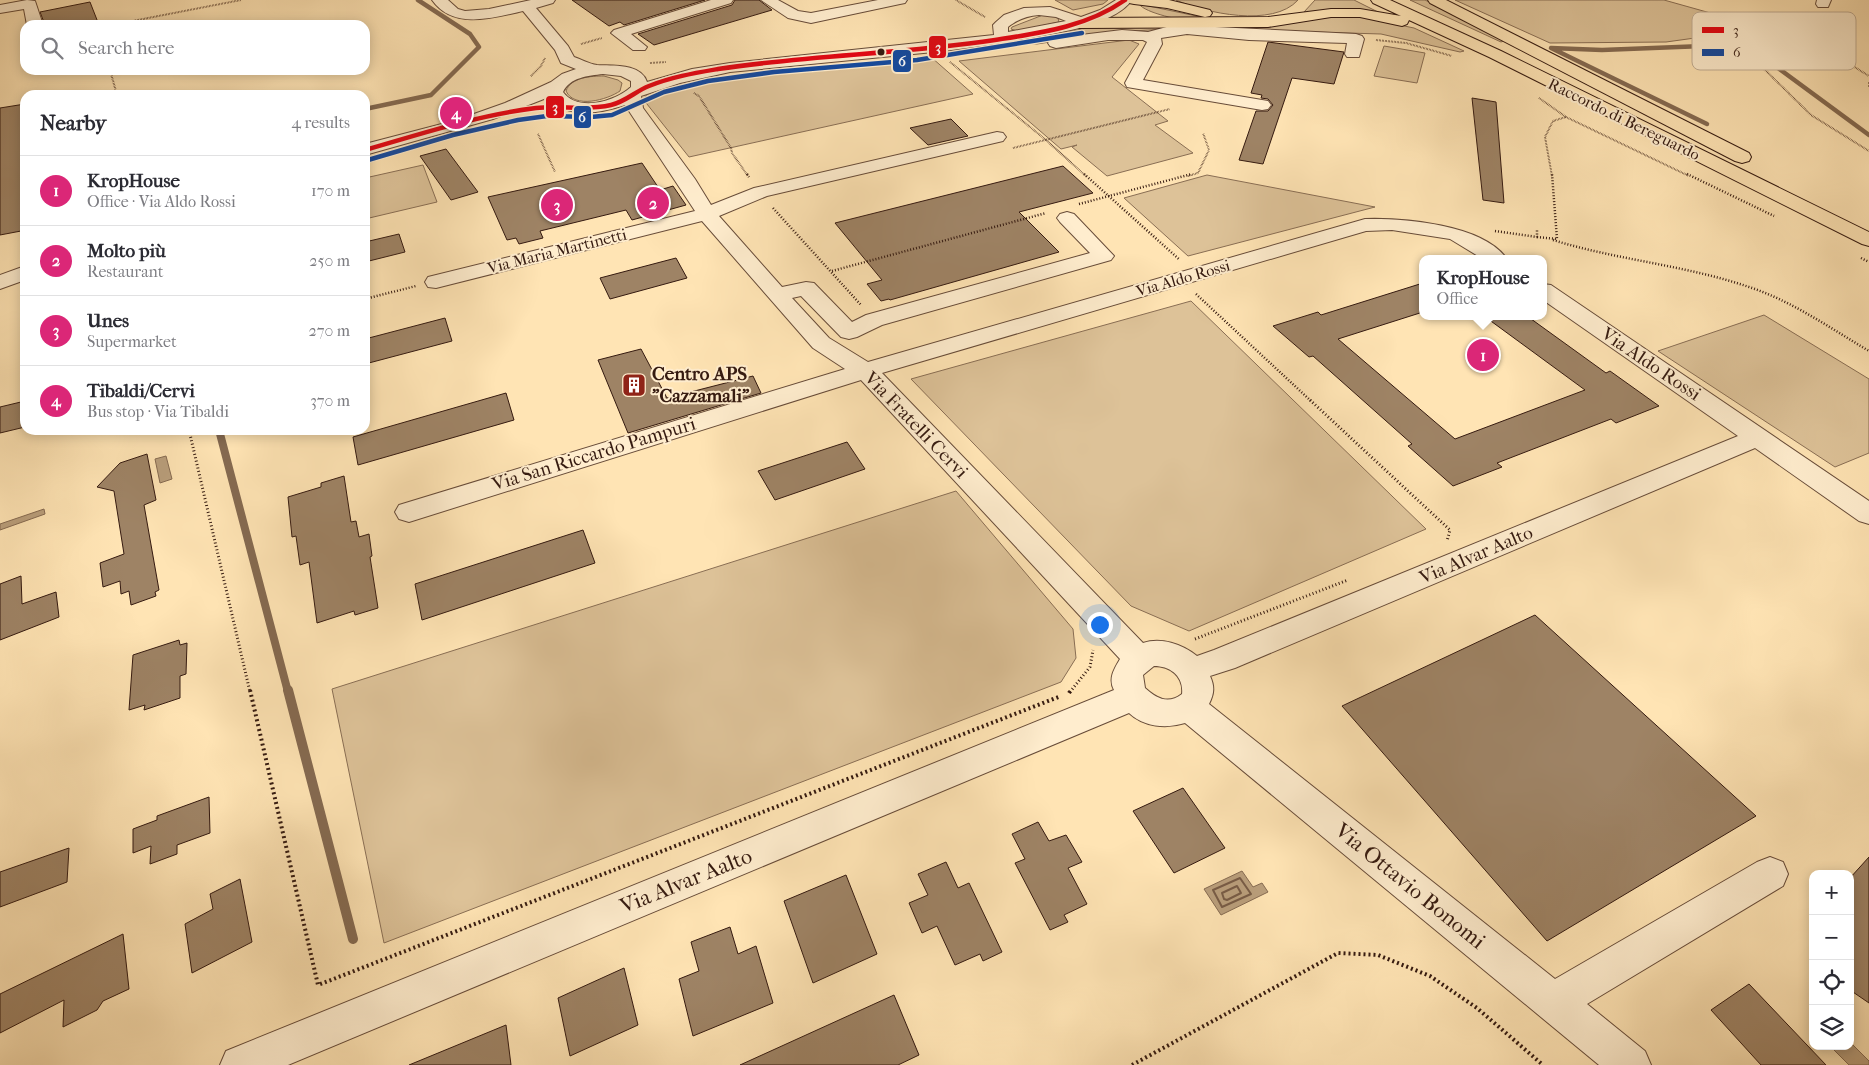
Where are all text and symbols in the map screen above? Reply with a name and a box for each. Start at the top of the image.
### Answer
legend [1692,12,1856,70]
search box [20,20,370,75]
text: 3 [1733,22,1739,39]
icon: search [38,34,66,62]
line badge: 3 [928,35,947,59]
text: Search here [78,37,174,59]
text: 3 [935,39,941,56]
text: 6 [1733,44,1741,61]
unlabelled marker [876,47,886,57]
line badge: 6 [892,49,912,73]
text: 6 [898,53,906,70]
street label: Raccordo di Bereguardo [1545,74,1703,164]
pin: 4 [440,94,472,132]
line badge: 3 [545,95,565,119]
text: 3 [552,99,558,116]
line badge: 6 [573,105,592,129]
text: 6 [578,109,586,126]
text: Nearby [40,111,106,135]
text: 4 results [292,113,350,132]
text: KropHouse [87,170,180,192]
text: 1 [53,181,59,200]
text: 170 m [311,181,350,200]
pin: 2 [637,184,669,222]
pin: 3 [541,186,573,224]
text: Office · Via Aldo Rossi [87,192,236,211]
street label: Via Maria Martinetti [484,224,629,278]
text: Molto più [87,240,166,262]
text: 2 [52,251,60,270]
text: 250 m [309,251,350,270]
street label: Via Aldo Rossi [1133,255,1232,301]
popup [1419,255,1547,320]
text: Restaurant [87,262,163,281]
text: KropHouse [1437,267,1529,289]
text: Office [1437,289,1478,308]
text: Unes [87,310,129,332]
text: 3 [53,321,59,340]
text: 270 m [309,321,350,340]
street label: Via Aldo Rossi [1596,322,1705,406]
text: Supermarket [87,332,177,351]
pin: 1 [1467,336,1499,374]
place label: Centro APS "Cazzamali" [652,363,750,407]
street label: Via Fratelli Cervi [859,366,973,483]
building icon: Centro APS "Cazzamali" [621,372,647,398]
text: Tibaldi/Cervi [87,380,195,402]
text: 4 [51,391,61,410]
text: 370 m [310,391,350,410]
text: Bus stop · Via Tibaldi [87,402,229,421]
street label: Via San Riccardo Pampuri [489,412,699,496]
street label: Via Alvar Aalto [1415,521,1536,589]
your location [1087,612,1113,638]
street label: Via Ottavio Bonomi [1329,817,1491,955]
street label: Via Alvar Aalto [615,843,756,920]
map controls [1809,870,1854,1050]
button: + [1809,870,1854,915]
button: − [1809,915,1854,960]
button: locate [1809,960,1854,1005]
button: layers [1809,1005,1854,1050]

